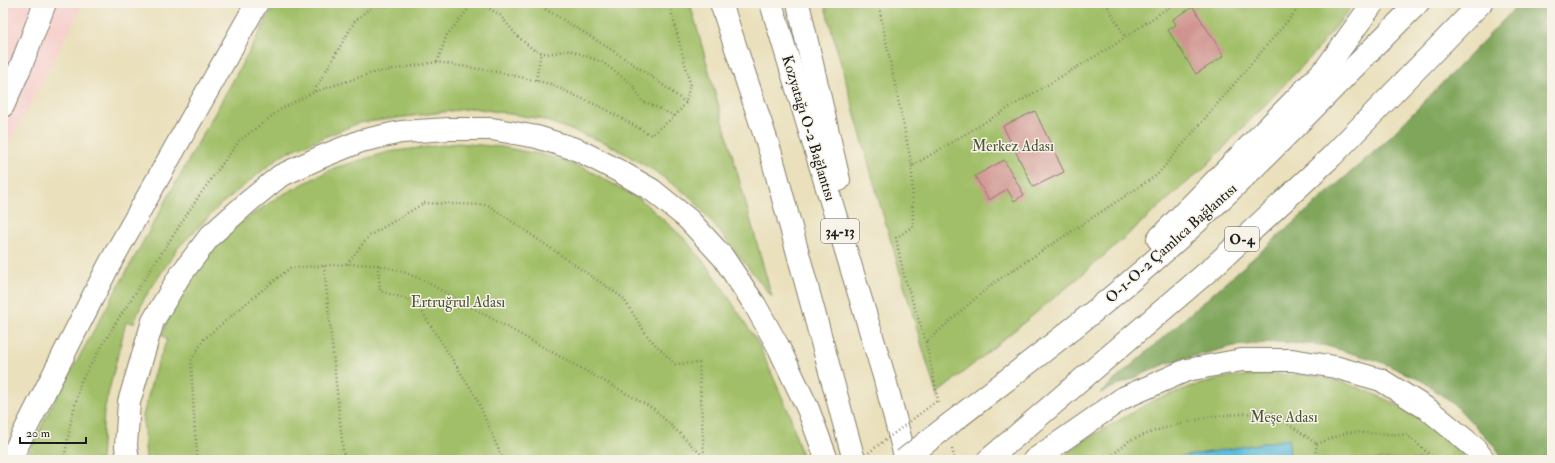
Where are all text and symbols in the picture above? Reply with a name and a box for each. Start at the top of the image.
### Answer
street label: Kozyatağı O-2 Bağlantısı [777,53,840,203]
park label: Merkez Adası [972,137,1054,156]
street label: O-1-O-2 Çamlıca Bağlantısı [1102,179,1241,307]
road number: 34-13 [821,219,859,243]
road number: O-4 [1225,227,1259,251]
park label: Ertruğrul Adası [411,293,505,312]
park label: Meşe Adası [1250,408,1318,427]
scale bar [20,419,86,445]
text: 20 m [26,426,51,441]

